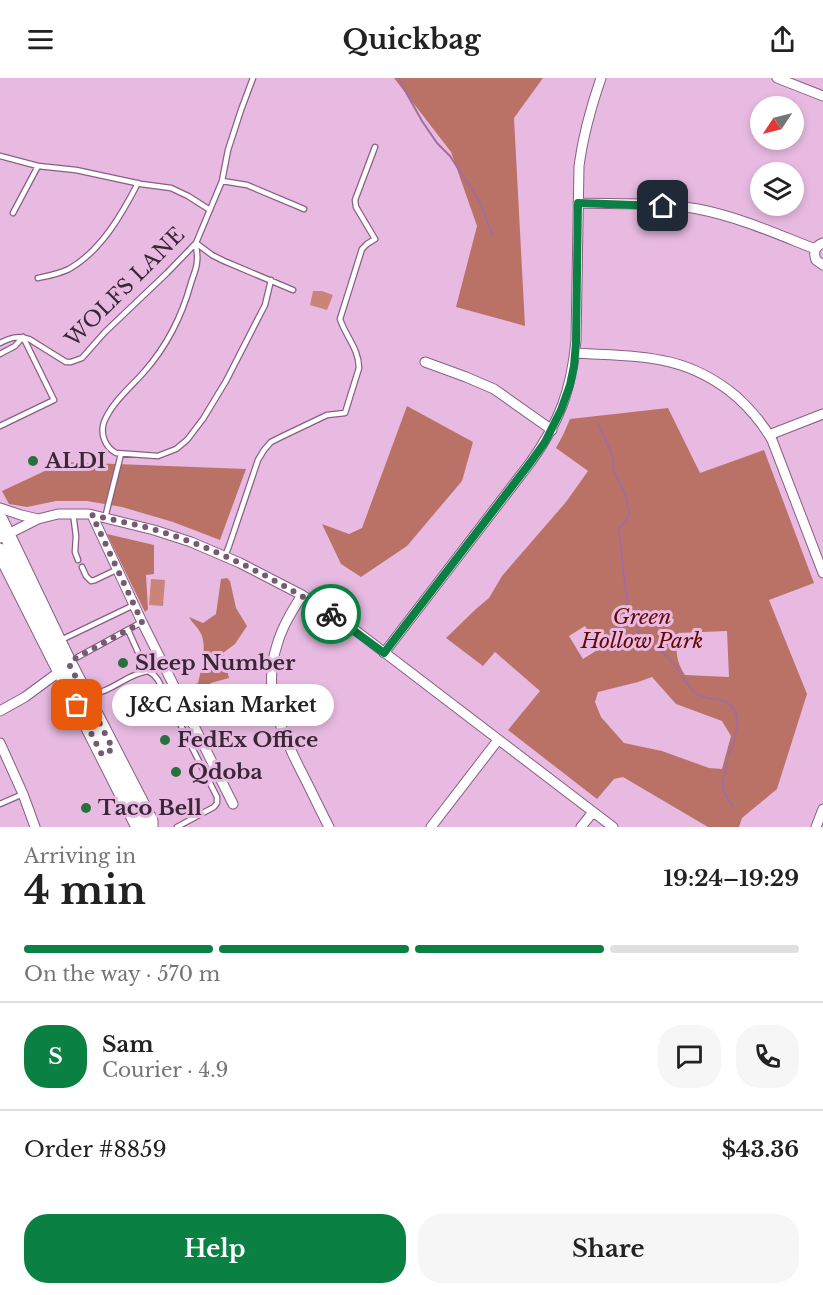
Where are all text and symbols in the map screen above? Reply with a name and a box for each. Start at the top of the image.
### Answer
icon: menu [24,23,57,56]
text: Quickbag [343,23,480,56]
icon: share [766,23,799,56]
north arrow [750,96,804,150]
map controls [750,96,804,216]
button: layers [750,162,804,216]
pin [637,180,688,231]
icon: home [646,189,679,222]
street label: WOLFS LANE [59,222,190,353]
place label: ALDI [44,448,106,474]
marker: ALDI [26,454,40,468]
courier [301,584,361,644]
icon: bike [315,598,348,631]
park label: Green Hollow Park [580,604,703,654]
place label: Sleep Number [135,650,296,676]
marker: Sleep Number [116,656,130,670]
pin [51,679,102,730]
callout: J&C Asian Market [113,684,335,726]
icon: bag [60,688,93,721]
text: J&C Asian Market [129,693,317,717]
place label: FedEx Office [177,727,318,753]
marker: FedEx Office [158,733,172,747]
place label: Qdoba [188,759,263,785]
marker: Qdoba [169,765,183,779]
place label: Taco Bell [98,795,203,821]
marker: Taco Bell [79,801,93,815]
text: Arriving in [24,844,136,868]
text: 19:24–19:29 [664,865,799,892]
text: 4 min [24,866,146,915]
text: On the way · 570 m [24,962,220,986]
button: chat [658,1025,721,1088]
button: phone [736,1025,799,1088]
text: Sam [102,1031,154,1058]
text: S [48,1043,63,1070]
text: Courier · 4.9 [102,1058,228,1082]
text: Order #8859 [24,1136,167,1163]
text: $43.36 [722,1136,799,1163]
button: Help [24,1214,406,1283]
button: Share [418,1214,799,1283]

